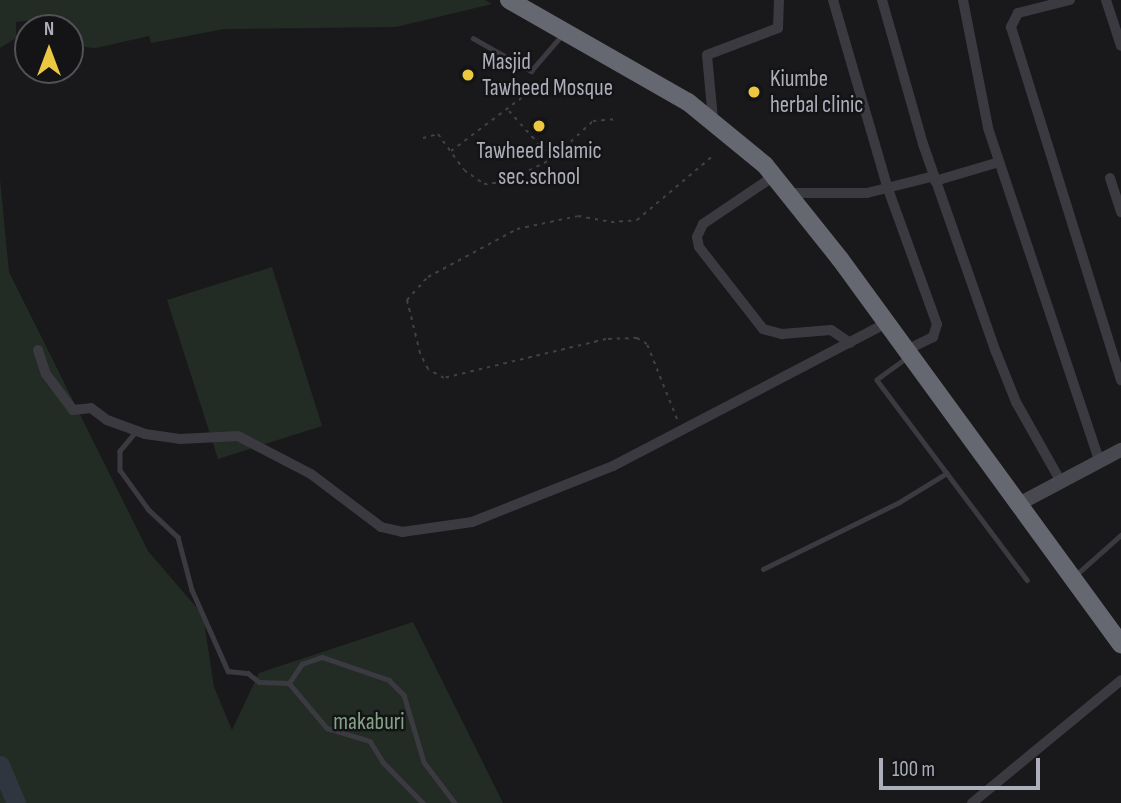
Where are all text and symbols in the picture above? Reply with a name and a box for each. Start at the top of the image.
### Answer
north arrow [14,14,84,84]
text: N [44,18,54,41]
place label: Masjid Tawheed Mosque [482,48,613,102]
place label: Kiumbe herbal clinic [770,65,864,119]
marker: Masjid Tawheed Mosque [460,67,476,83]
marker: Kiumbe herbal clinic [744,82,764,102]
marker: Tawheed Islamic sec.school [531,118,547,134]
place label: Tawheed Islamic sec.school [476,137,602,191]
park label: makaburi [333,708,405,736]
scale bar [883,744,1044,788]
text: 100 m [892,757,935,782]

